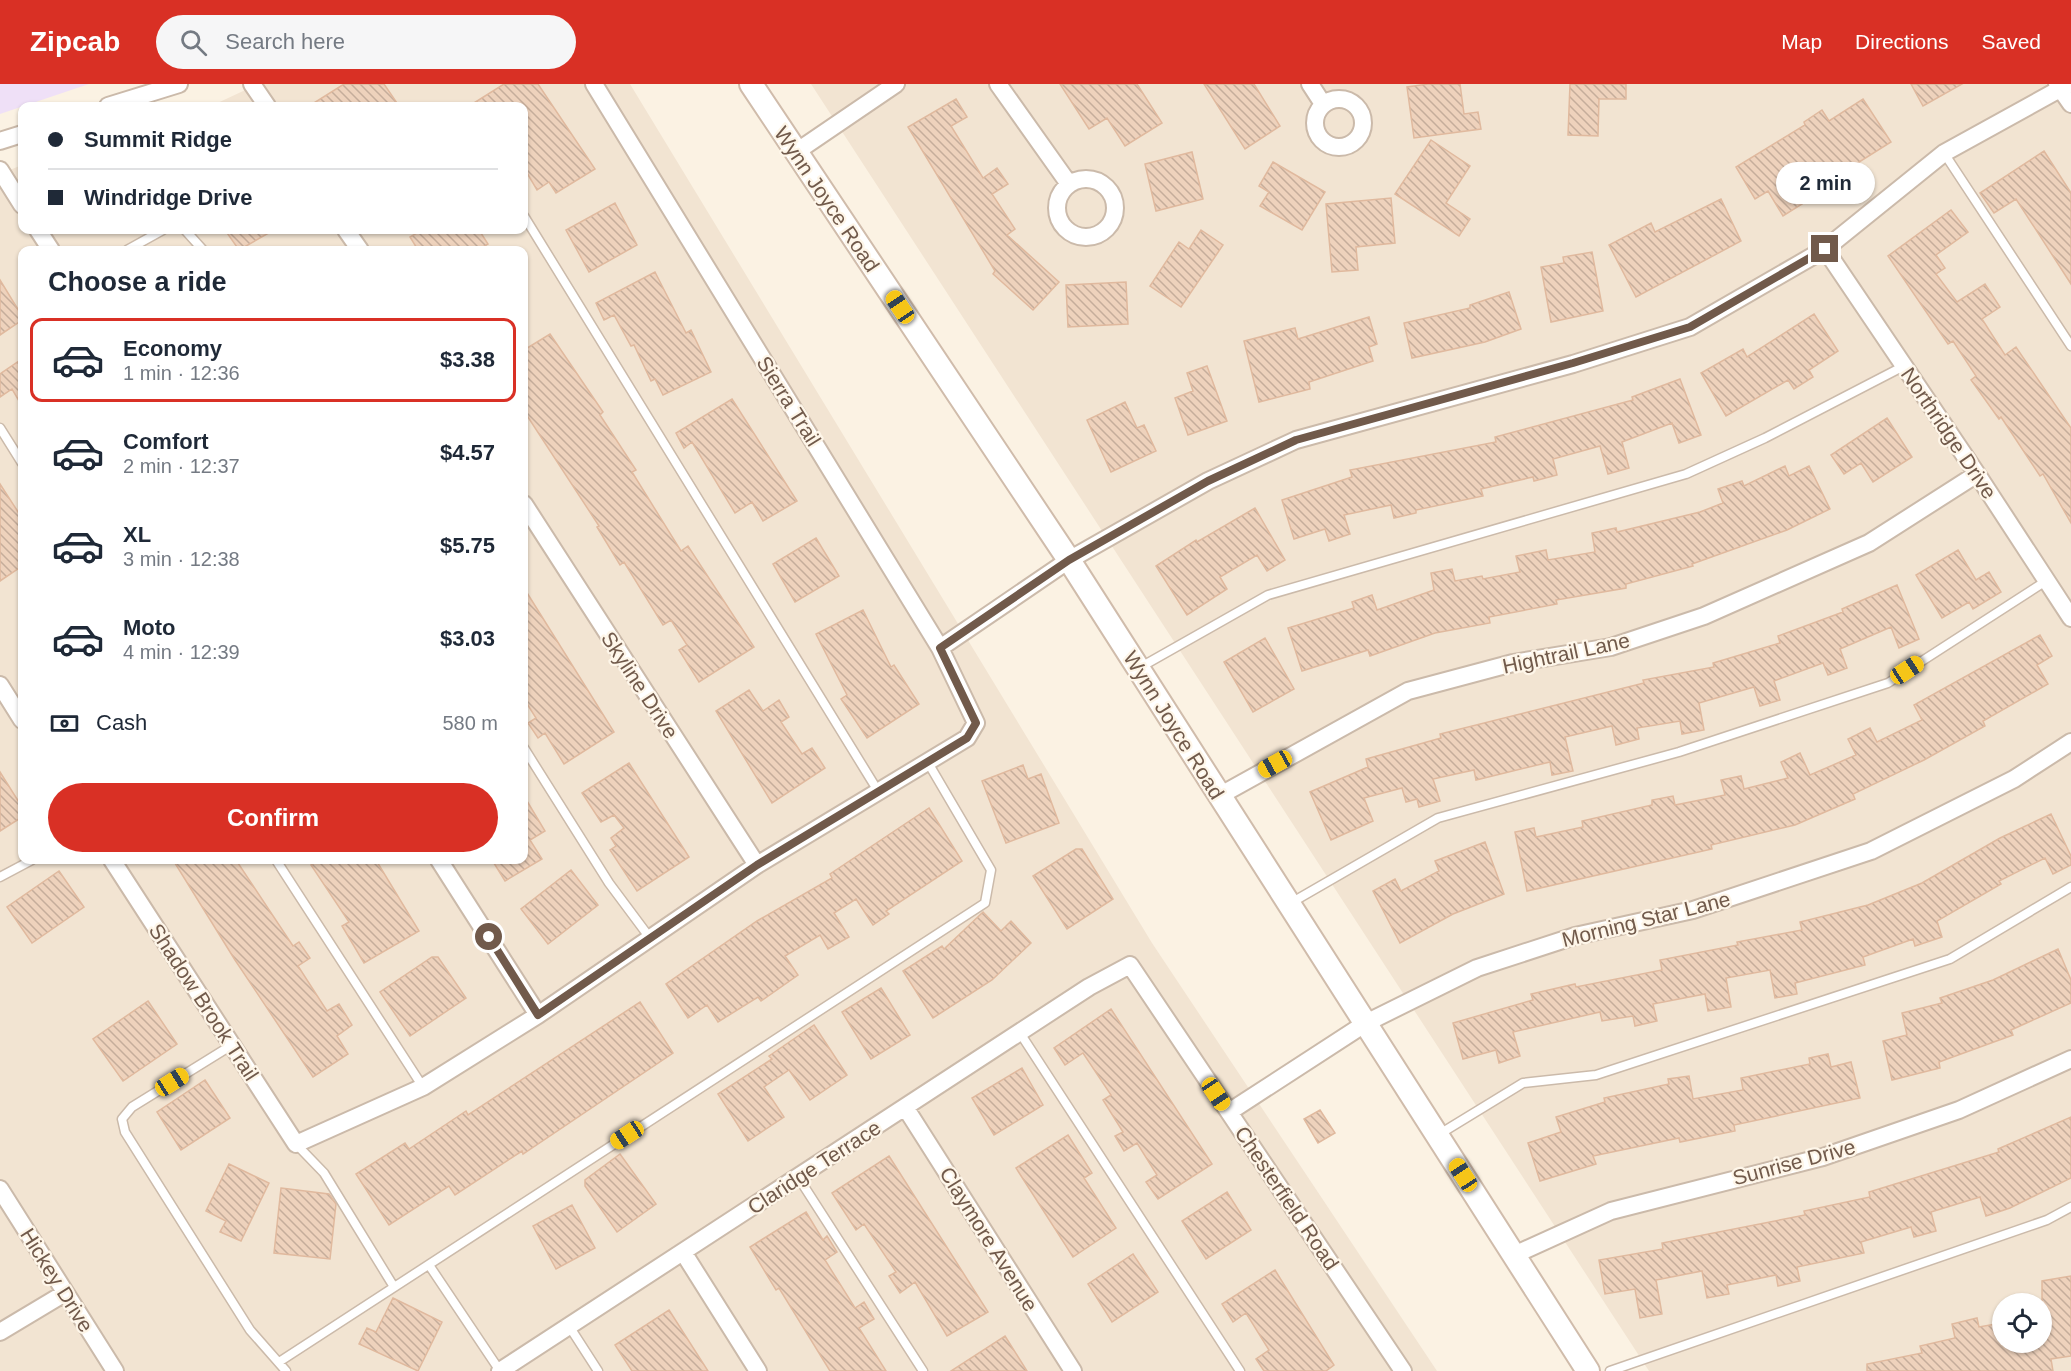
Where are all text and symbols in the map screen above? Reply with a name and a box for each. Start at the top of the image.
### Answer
search box [156,15,576,69]
text: Zipcab [30,26,120,57]
icon: search [177,26,210,59]
text: Search here [225,29,345,54]
text: Map [1781,30,1822,53]
text: Directions [1855,30,1948,53]
text: Saved [1981,30,2041,53]
street label: Wynn Joyce Road [770,122,884,276]
text: Summit Ridge [84,127,232,152]
callout: 2 min [1776,162,1874,204]
text: 2 min [1799,172,1852,194]
text: Windridge Drive [84,185,253,210]
route end [1811,235,1838,262]
text: Choose a ride [48,267,227,297]
car [882,287,918,327]
icon: car [51,333,105,387]
text: Economy [123,336,222,361]
text: $3.38 [440,347,495,372]
street label: Sierra Trail [752,352,826,450]
text: 1 min · 12:36 [123,362,240,384]
street label: Northridge Drive [1897,363,2001,503]
icon: car [51,426,105,480]
text: Comfort [123,429,209,454]
text: $4.57 [440,440,495,465]
text: 2 min · 12:37 [123,455,240,477]
icon: car [51,519,105,573]
text: XL [123,522,151,547]
text: $5.75 [440,533,495,558]
text: 3 min · 12:38 [123,548,240,570]
icon: car [51,612,105,666]
text: Moto [123,615,176,640]
text: $3.03 [440,626,495,651]
street label: Skyline Drive [597,627,683,743]
street label: Hightrail Lane [1500,628,1632,678]
text: 4 min · 12:39 [123,641,240,663]
street label: Wynn Joyce Road [1119,647,1229,803]
car [1887,653,1927,687]
icon: cash [48,707,81,740]
text: Cash [96,710,147,735]
text: 580 m [442,712,498,734]
car [1255,747,1295,781]
button: Confirm [48,783,498,852]
street label: Morning Star Lane [1559,887,1733,951]
street label: Shadow Brook Trail [145,919,263,1085]
route start [475,923,502,950]
car [152,1065,192,1099]
car [1198,1074,1234,1114]
street label: Claridge Terrace [743,1116,885,1218]
car [607,1118,647,1152]
street label: Chesterfield Road [1230,1122,1344,1274]
street label: Sunrise Drive [1730,1135,1858,1189]
car [1446,1155,1480,1195]
street label: Claymore Avenue [935,1163,1043,1315]
street label: Hickey Drive [16,1224,98,1336]
map controls [1992,1293,2052,1353]
button: locate [1992,1293,2052,1353]

